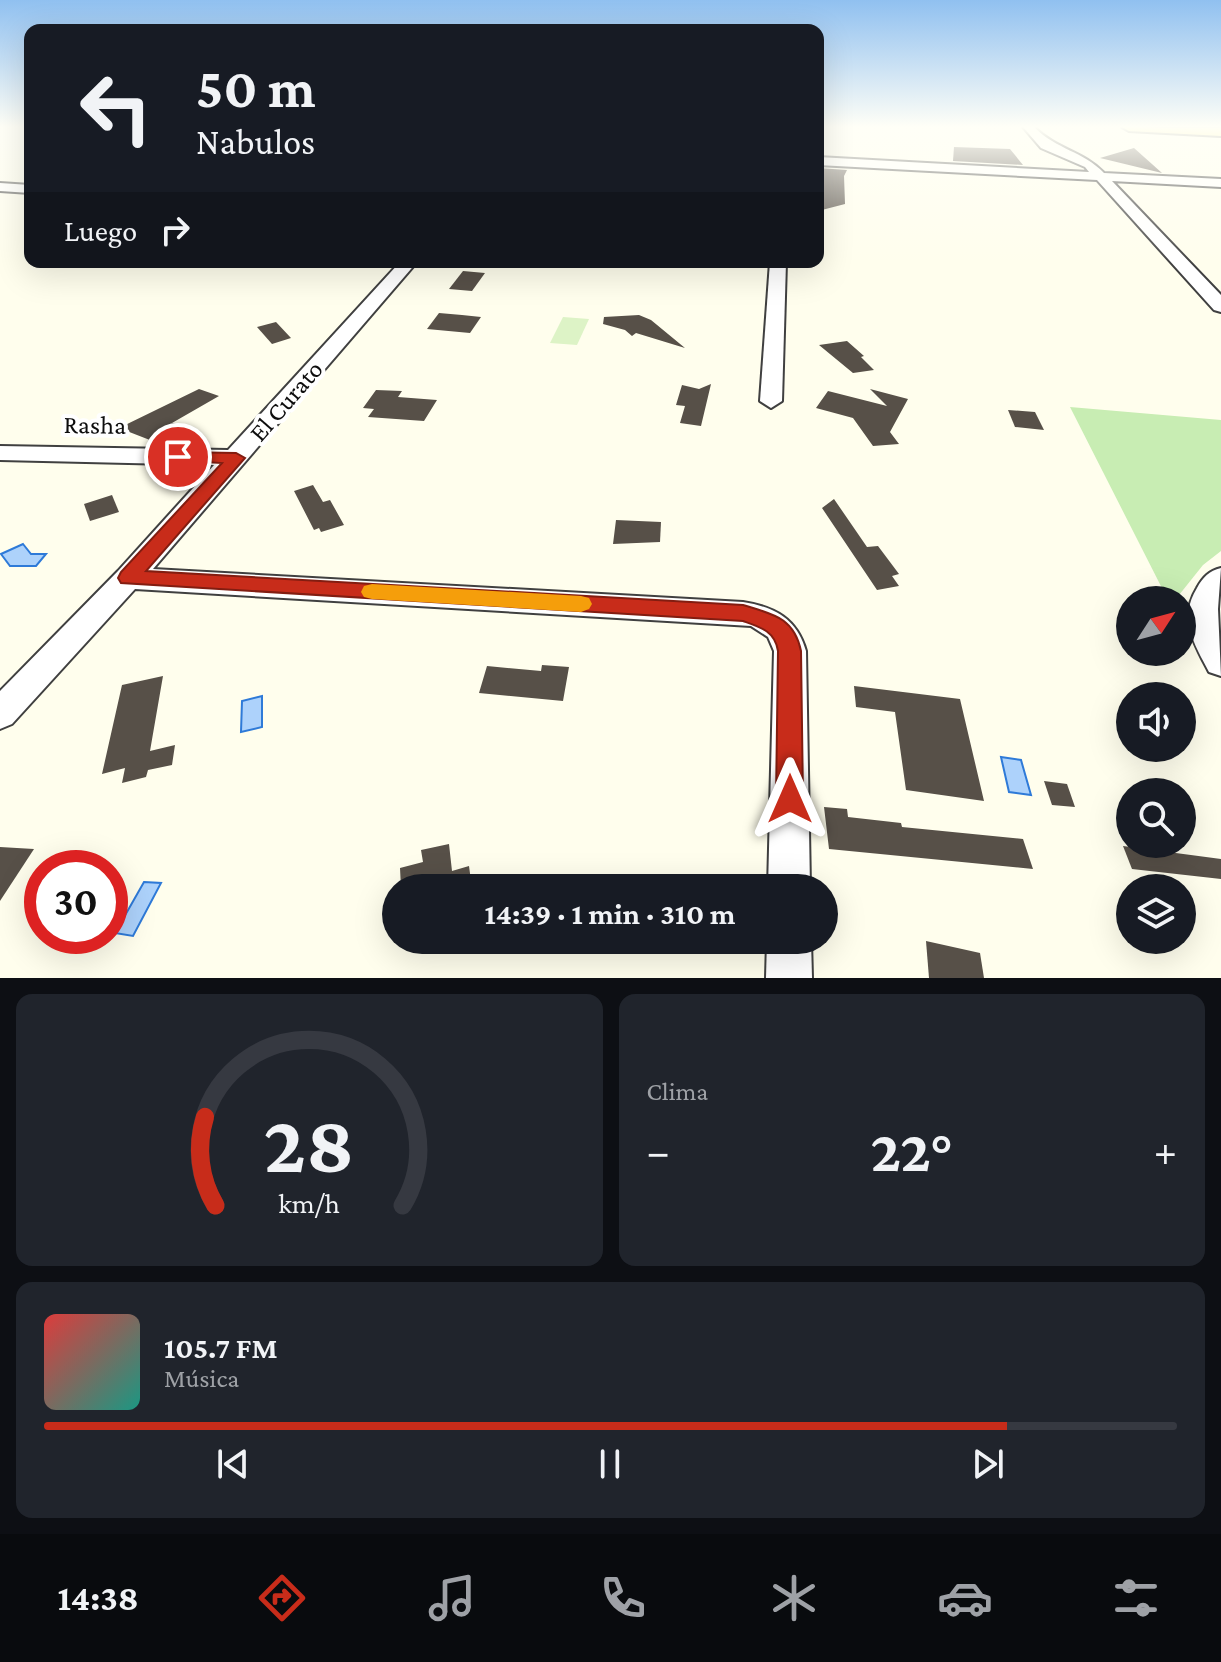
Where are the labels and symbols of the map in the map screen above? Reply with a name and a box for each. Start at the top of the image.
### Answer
street label: El Curato [243,355,329,447]
street label: Rasha [64,410,126,440]
pin [144,423,212,491]
north arrow [1116,586,1196,666]
position arrow [748,757,832,841]
speed limit sign: 30 [24,850,128,954]

